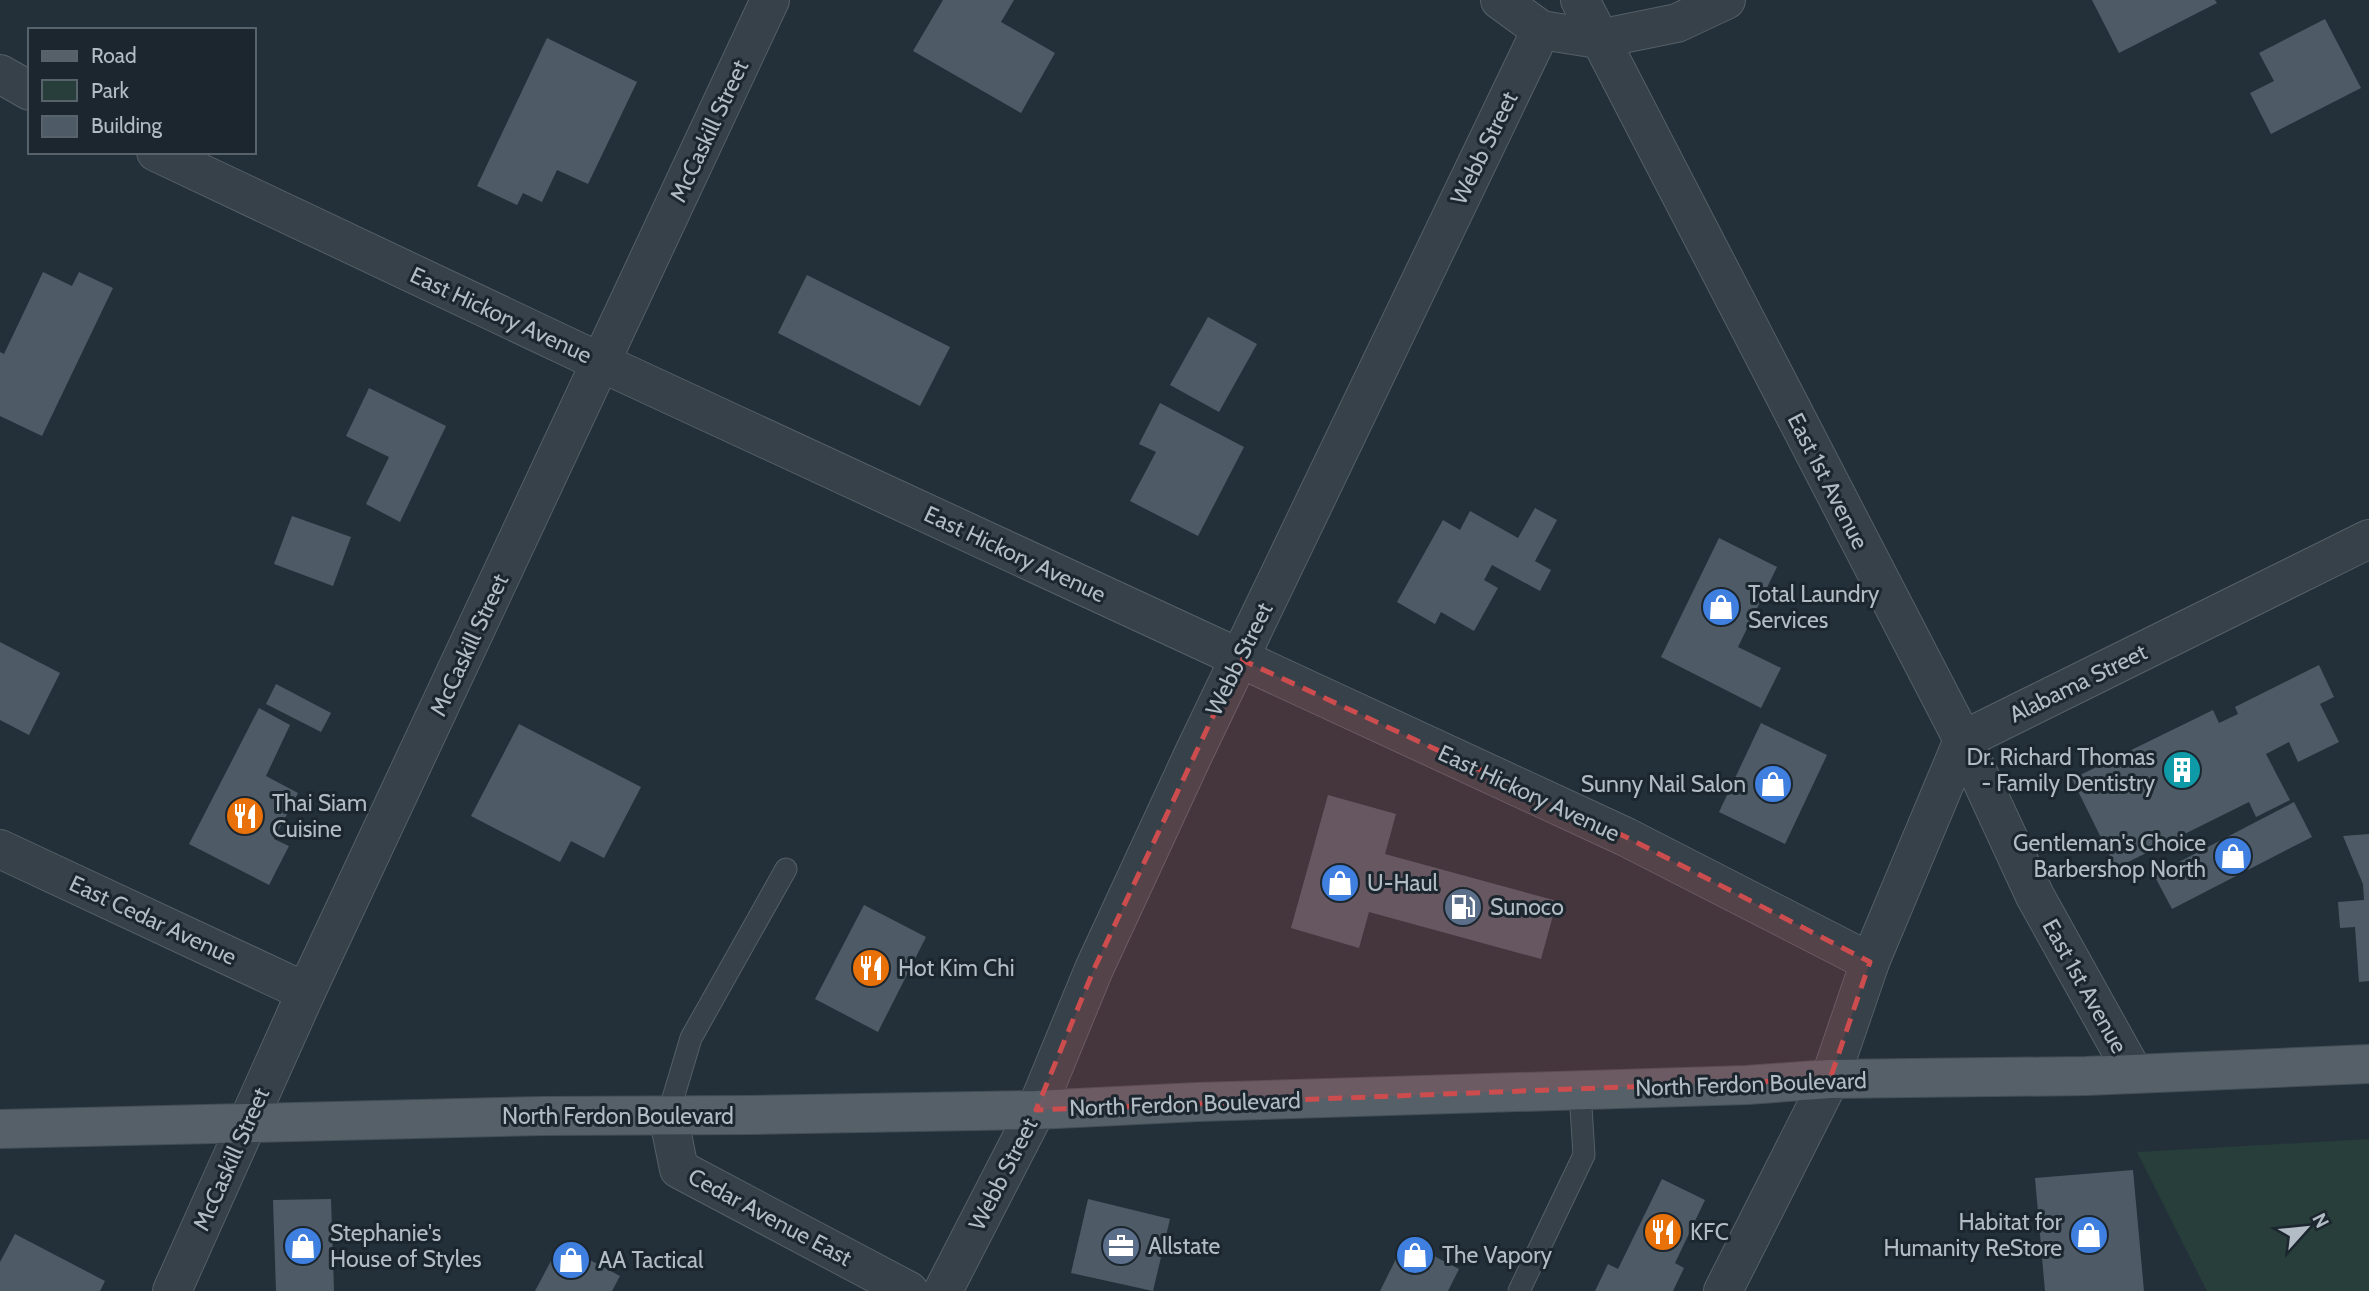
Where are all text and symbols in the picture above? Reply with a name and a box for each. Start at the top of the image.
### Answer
legend [28,28,256,154]
text: Road [91,43,137,68]
street label: McCaskill Street [664,55,754,207]
text: Park [91,78,129,103]
street label: Webb Street [1445,87,1524,209]
text: Building [91,113,163,138]
street label: East Hickory Avenue [406,261,596,369]
street label: East 1st Avenue [1782,408,1874,554]
street label: East Hickory Avenue [920,500,1110,608]
street label: McCaskill Street [424,569,514,721]
place label: Total Laundry Services [1748,580,1880,634]
shop icon: Total Laundry Services [1700,586,1742,628]
street label: Webb Street [1200,598,1279,720]
street label: Alabama Street [2005,637,2152,728]
street label: East Hickory Avenue [1434,739,1624,847]
place label: Dr. Richard Thomas - Family Dentistry [1966,743,2155,797]
building icon: Dr. Richard Thomas - Family Dentistry [2161,749,2203,791]
shop icon: Sunny Nail Salon [1752,763,1794,805]
place label: Sunny Nail Salon [1581,770,1746,798]
place label: Thai Siam Cuisine [272,789,367,843]
restaurant icon: Thai Siam Cuisine [224,795,266,837]
place label: Gentleman's Choice Barbershop North [2013,829,2206,883]
shop icon: Gentleman's Choice Barbershop North [2212,835,2254,877]
shop icon: U-Haul [1319,862,1361,904]
street label: East Cedar Avenue [65,869,241,971]
place label: U-Haul [1367,869,1439,897]
fuel station icon: Sunoco [1442,886,1484,928]
place label: Sunoco [1490,893,1564,921]
street label: East 1st Avenue [2037,914,2133,1058]
restaurant icon: Hot Kim Chi [850,947,892,989]
place label: Hot Kim Chi [898,954,1015,982]
street label: North Ferdon Boulevard [1635,1066,1867,1102]
street label: McCaskill Street [187,1083,275,1235]
street label: North Ferdon Boulevard [1069,1086,1301,1122]
street label: North Ferdon Boulevard [502,1102,734,1130]
street label: Webb Street [963,1113,1043,1235]
street label: Cedar Avenue East [684,1162,857,1272]
north arrow [2271,1193,2341,1263]
place label: Habitat for Humanity ReStore [1883,1208,2063,1262]
text: N [2307,1209,2334,1232]
restaurant icon: KFC [1642,1211,1684,1253]
shop icon: Habitat for Humanity ReStore [2068,1214,2110,1256]
place label: KFC [1690,1218,1729,1246]
place label: Stephanie's House of Styles [330,1219,481,1273]
shop icon: Stephanie's House of Styles [282,1225,324,1267]
office icon: Allstate [1100,1225,1142,1267]
place label: Allstate [1148,1232,1221,1260]
shop icon: The Vapory [1394,1234,1436,1276]
shop icon: AA Tactical [550,1239,592,1281]
place label: The Vapory [1442,1241,1552,1269]
place label: AA Tactical [598,1246,704,1274]

